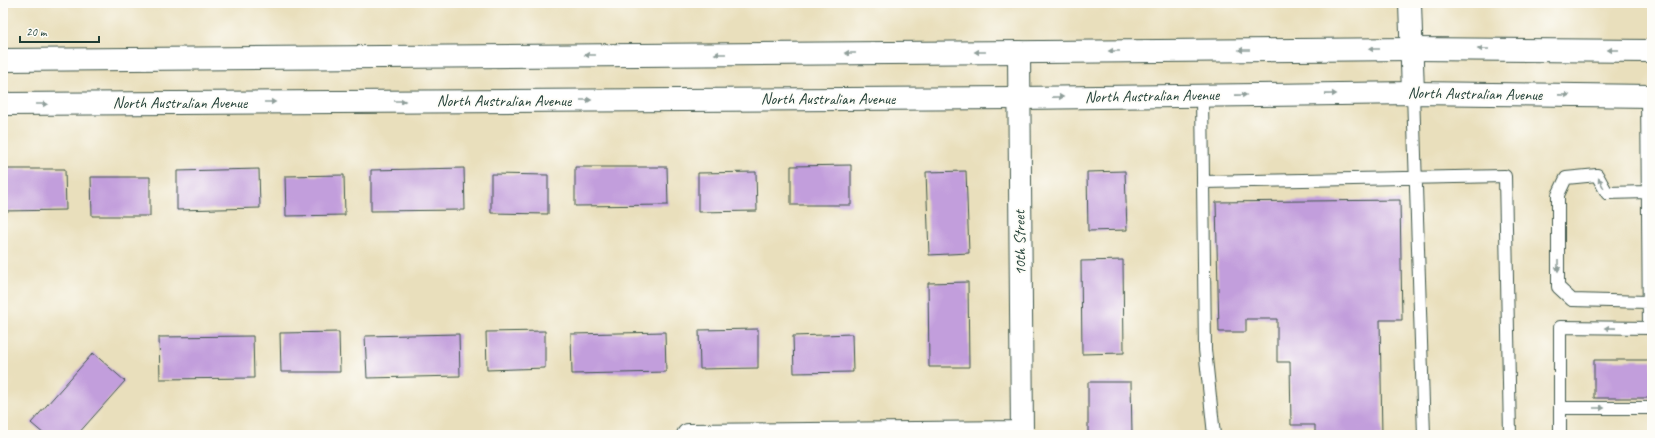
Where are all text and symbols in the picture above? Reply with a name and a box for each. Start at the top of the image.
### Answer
scale bar [20,18,99,44]
text: 20 m [26,24,48,40]
one-way arrow [1367,46,1380,52]
one-way arrow [1476,46,1489,52]
one-way arrow [1237,47,1250,53]
one-way arrow [1607,47,1619,54]
one-way arrow [1107,48,1120,54]
one-way arrow [973,49,986,55]
one-way arrow [843,50,856,56]
one-way arrow [713,51,726,57]
one-way arrow [583,52,596,58]
street label: North Australian Avenue [1408,83,1544,105]
street label: North Australian Avenue [1085,85,1221,107]
street label: North Australian Avenue [761,89,897,109]
street label: North Australian Avenue [437,91,573,111]
one-way arrow [1325,91,1338,97]
one-way arrow [1235,92,1248,98]
one-way arrow [1558,92,1571,98]
street label: North Australian Avenue [113,93,249,113]
one-way arrow [1052,94,1065,100]
one-way arrow [580,97,593,103]
one-way arrow [394,98,406,105]
one-way arrow [264,99,277,105]
one-way arrow [36,101,49,107]
one-way arrow [1598,177,1604,189]
street label: 10th Street [1009,208,1031,276]
one-way arrow [1555,260,1561,273]
one-way arrow [1603,325,1616,331]
one-way arrow [1593,405,1606,411]

